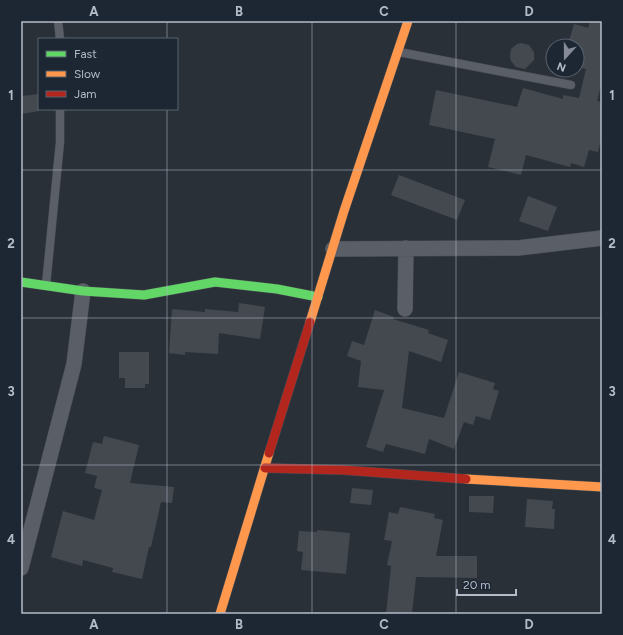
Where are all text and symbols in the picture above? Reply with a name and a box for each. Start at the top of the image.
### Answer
text: A [89,4,99,19]
text: B [235,4,243,19]
text: C [379,4,389,19]
text: D [524,4,534,19]
legend [38,38,178,110]
north arrow [545,38,585,78]
text: Fast [74,47,97,61]
text: N [555,59,568,74]
text: Slow [74,67,101,81]
text: Jam [74,87,97,101]
text: 1 [8,88,14,103]
text: 1 [609,88,615,103]
text: 2 [7,236,15,251]
text: 2 [608,236,616,251]
text: 3 [7,384,15,399]
text: 3 [608,384,616,399]
text: 4 [7,532,15,547]
text: 4 [608,532,616,547]
scale bar [457,571,516,597]
text: 20 m [463,578,491,592]
text: A [89,617,99,632]
text: B [235,617,243,632]
text: C [379,617,389,632]
text: D [524,617,534,632]

